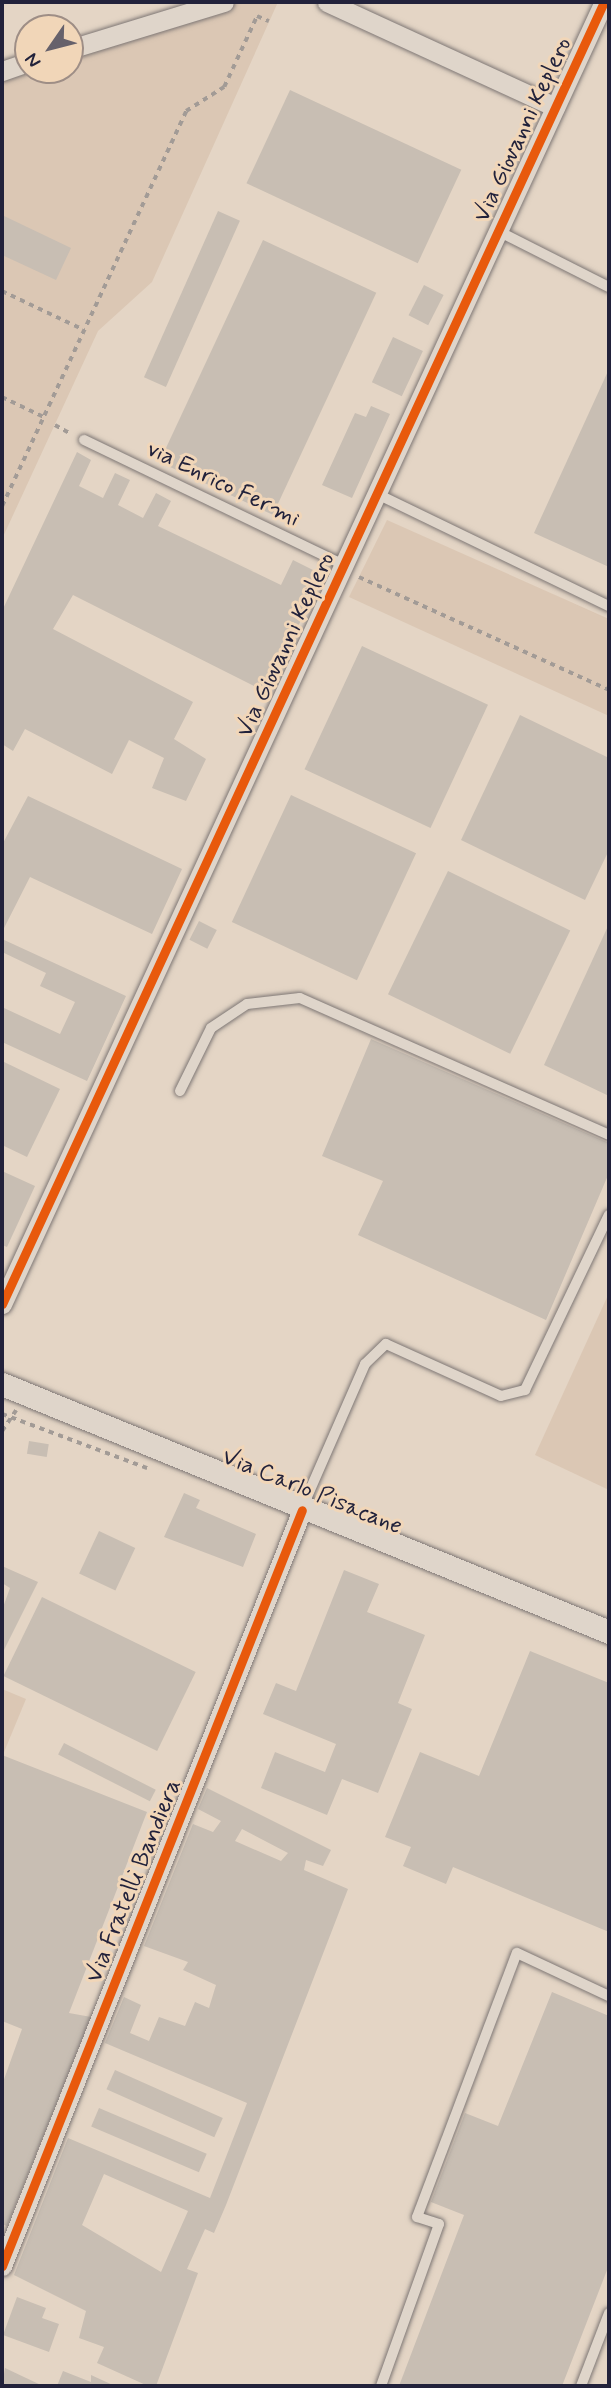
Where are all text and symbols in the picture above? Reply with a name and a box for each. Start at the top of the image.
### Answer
north arrow [14,14,84,84]
street label: Via Giovanni Keplero [467,32,579,228]
text: N [19,48,47,73]
street label: via Enrico Fermi [141,434,305,534]
street label: Via Giovanni Keplero [230,547,342,743]
street label: Via Carlo Pisacane [219,1443,405,1541]
street label: Via Fratelli Bandiera [80,1776,188,1986]

